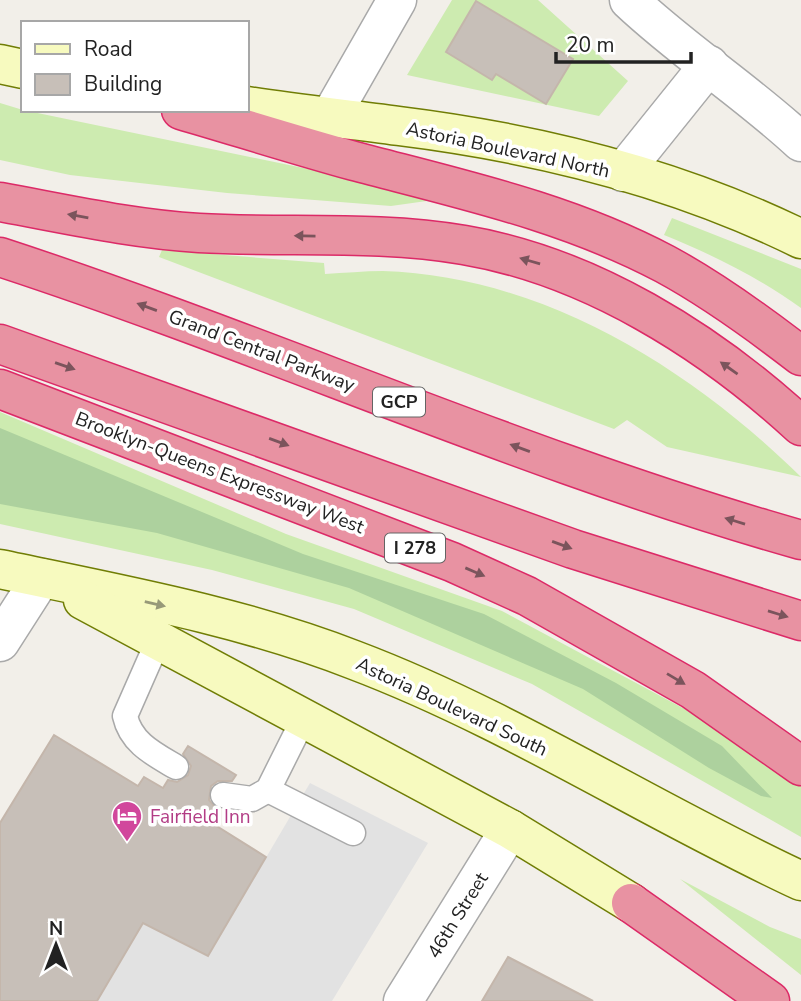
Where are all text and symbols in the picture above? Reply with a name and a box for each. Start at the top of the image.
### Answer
legend [21,21,248,112]
scale bar [556,21,691,65]
text: 20 m [566,31,615,59]
text: Road [84,35,133,63]
text: Building [84,70,162,98]
street label: Astoria Boulevard North [404,116,612,184]
one-way arrow [67,210,89,221]
one-way arrow [293,231,315,242]
one-way arrow [518,255,540,266]
one-way arrow [136,301,157,312]
street label: Grand Central Parkway [165,303,359,399]
one-way arrow [54,361,75,372]
one-way arrow [720,362,738,376]
road number: GCP [373,388,425,416]
street label: Brooklyn-Queens Expressway West [71,406,368,540]
one-way arrow [268,437,289,448]
one-way arrow [510,442,531,453]
one-way arrow [725,516,746,526]
road number: I 278 [385,534,445,562]
one-way arrow [551,540,572,551]
one-way arrow [465,566,485,578]
one-way arrow [145,598,167,609]
one-way arrow [768,609,789,620]
street label: Astoria Boulevard South [352,651,551,763]
one-way arrow [666,673,685,686]
hotel icon: Fairfield Inn [110,799,144,843]
place label: Fairfield Inn [150,804,250,830]
street label: 46th Street [421,867,495,964]
north arrow [21,910,91,980]
text: N [49,916,63,942]

